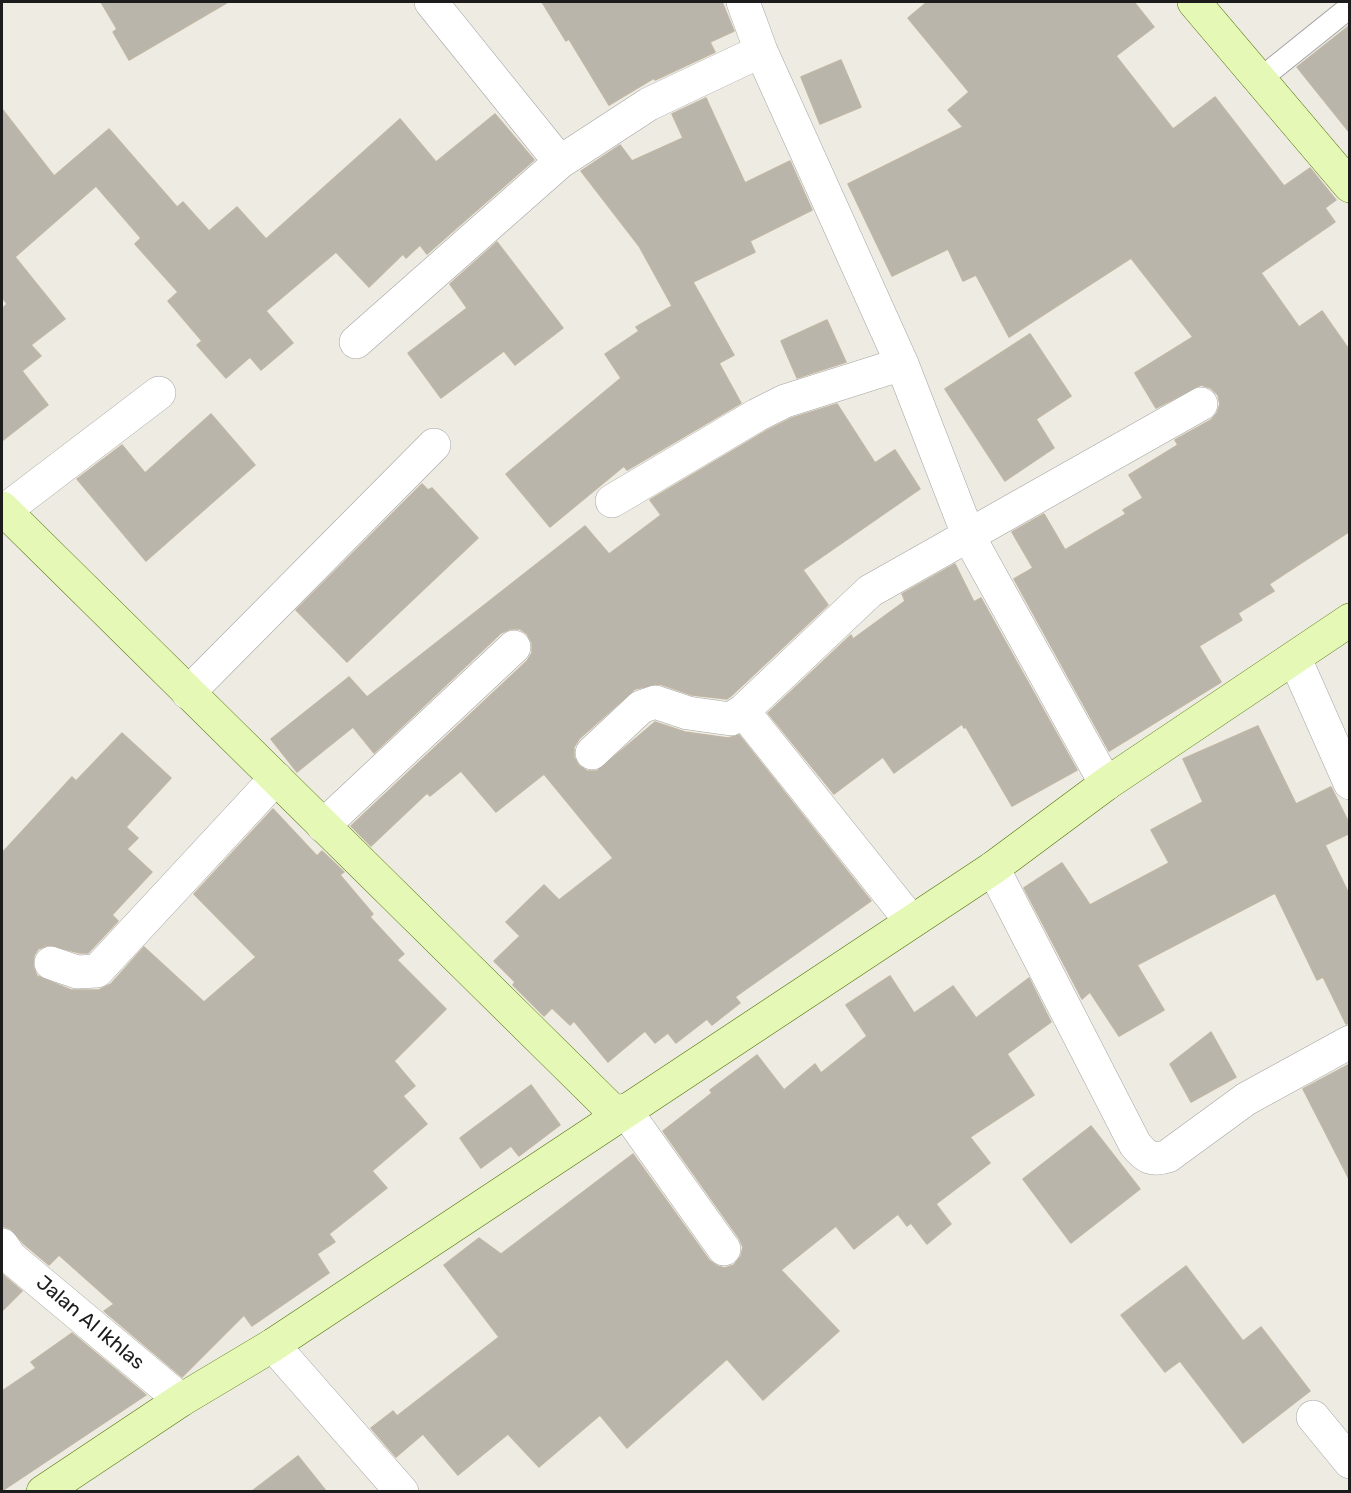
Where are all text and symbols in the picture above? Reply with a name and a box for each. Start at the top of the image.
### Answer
street label: Jalan Al Ikhlas [31,1271,149,1375]

